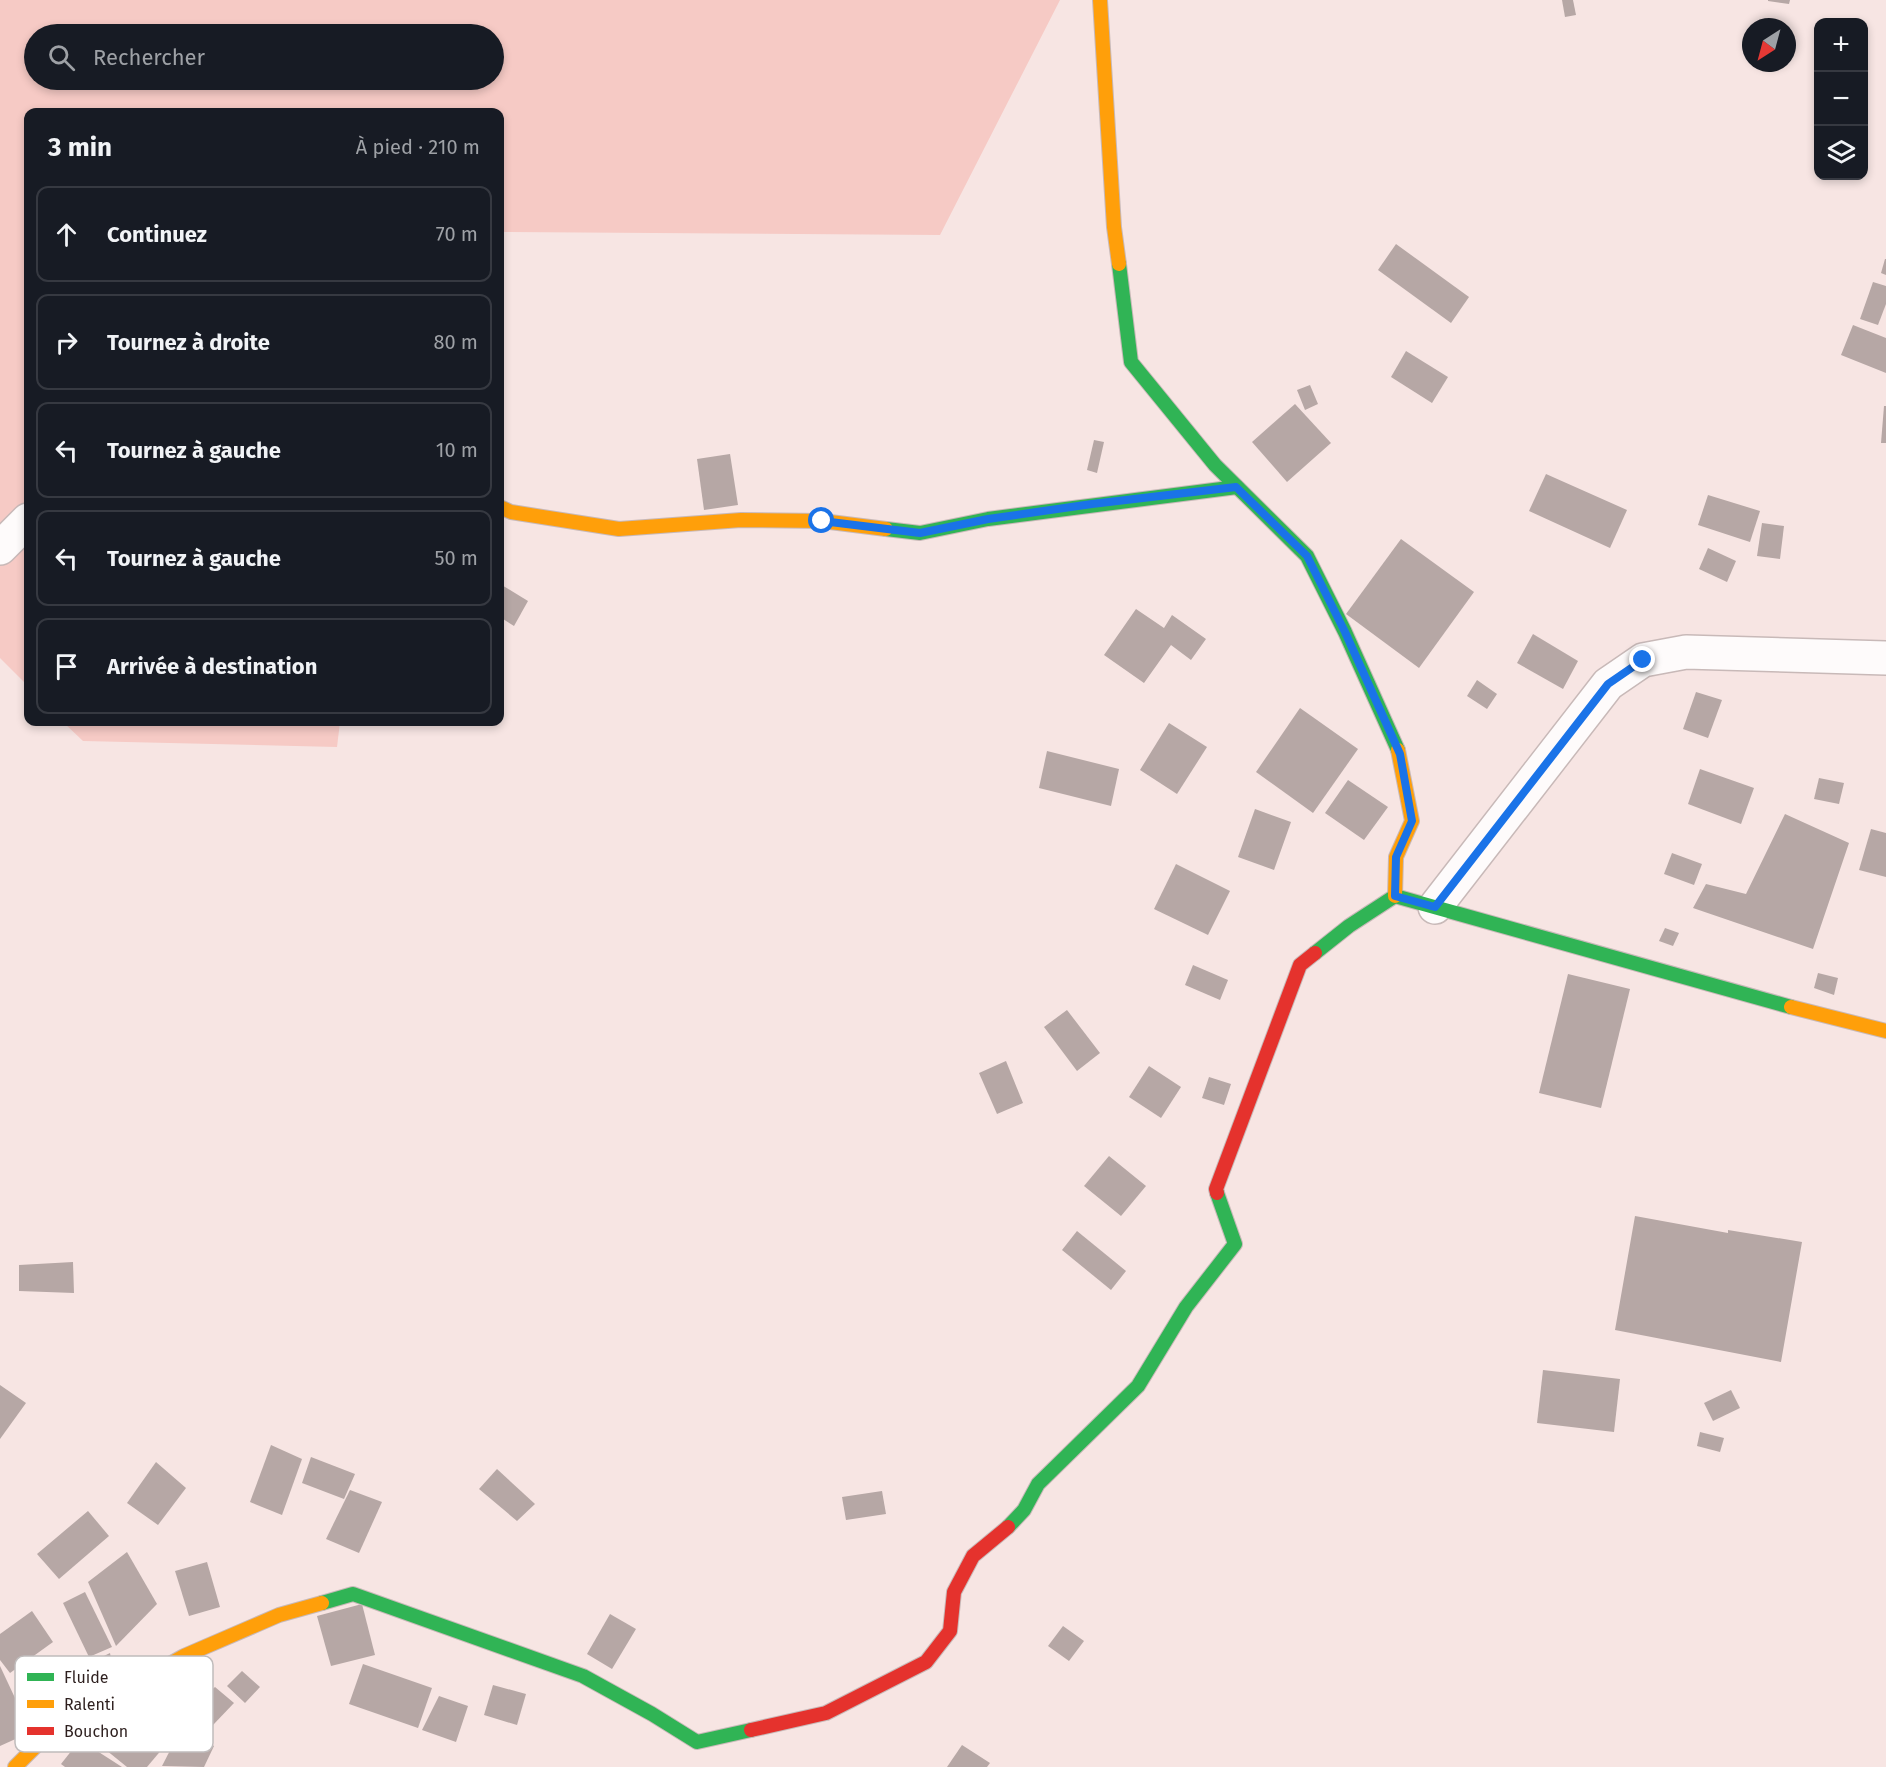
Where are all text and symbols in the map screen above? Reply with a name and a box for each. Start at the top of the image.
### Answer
north arrow [1742,18,1796,72]
map controls [1814,18,1868,180]
button: + [1814,18,1868,72]
search box [24,24,504,90]
icon: search [45,41,78,74]
text: Rechercher [93,44,205,71]
button: − [1814,72,1868,126]
button: layers [1814,126,1868,180]
text: 3 min [48,132,112,163]
text: À pied · 210 m [356,135,480,159]
icon: ahead [50,218,83,251]
text: Continuez [107,221,207,248]
text: 70 m [436,222,478,246]
icon: right [50,326,83,359]
text: Tournez à droite [107,329,270,356]
text: 80 m [433,330,478,354]
icon: left [50,434,83,467]
text: Tournez à gauche [107,437,281,464]
text: 10 m [436,438,478,462]
route start [808,507,834,533]
icon: left [50,542,83,575]
text: Tournez à gauche [107,545,281,572]
text: 50 m [434,546,478,570]
route end [1629,646,1655,672]
icon: arrive [50,650,83,683]
text: Arrivée à destination [107,653,317,680]
legend [15,1656,213,1752]
text: Fluide [64,1668,109,1687]
text: Ralenti [64,1695,115,1714]
text: Bouchon [64,1722,128,1741]

